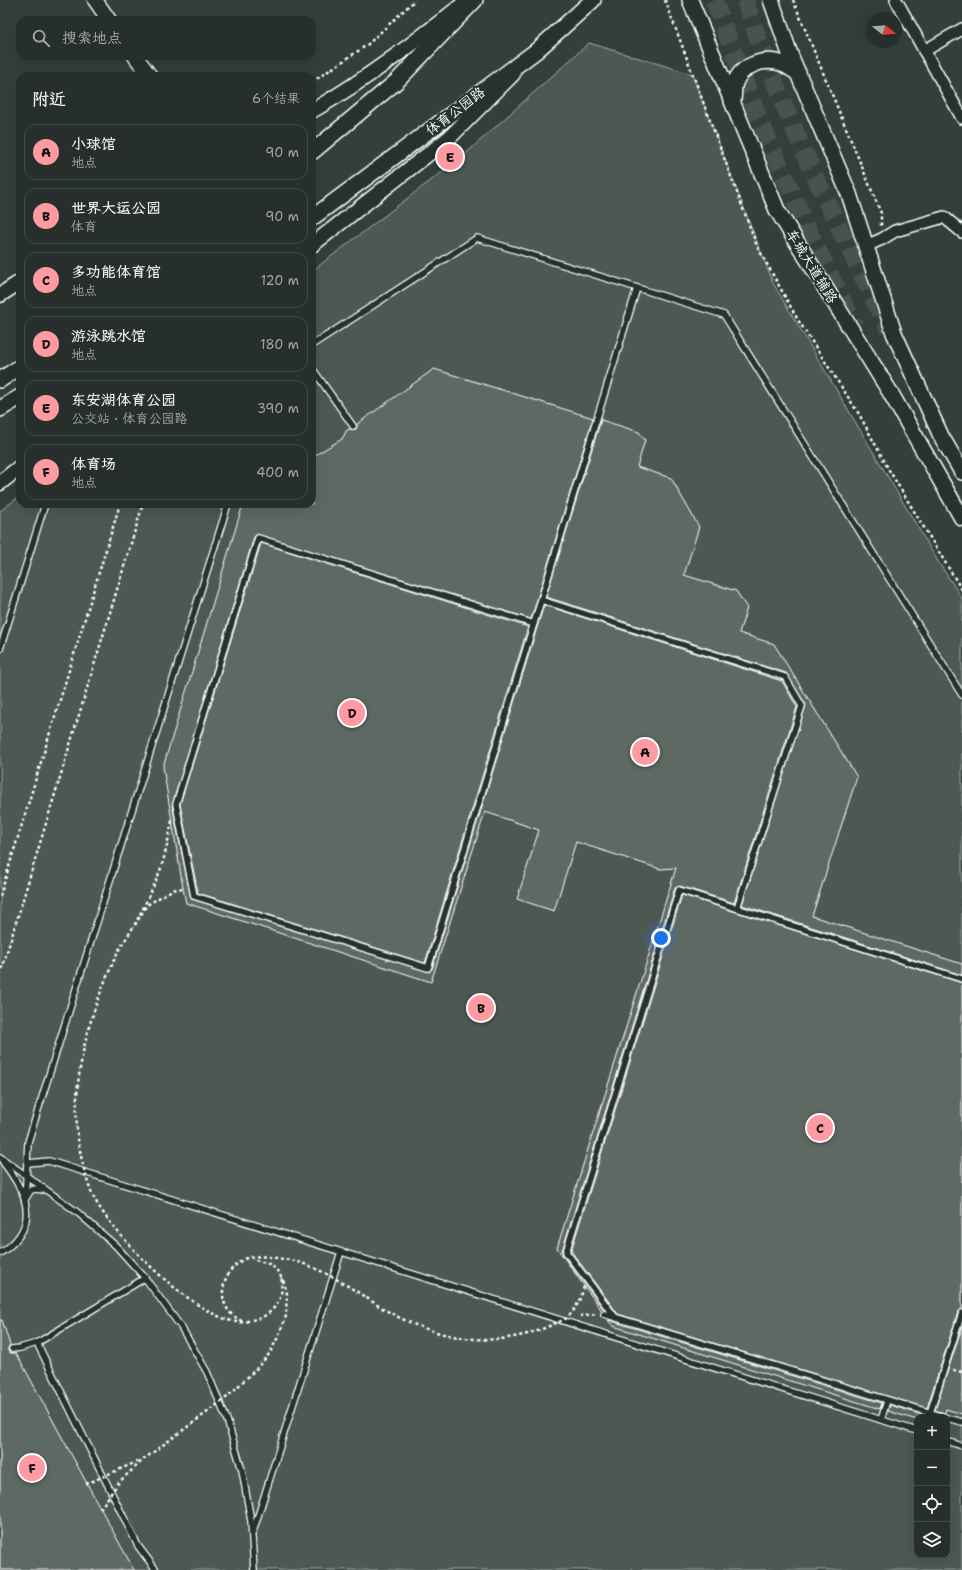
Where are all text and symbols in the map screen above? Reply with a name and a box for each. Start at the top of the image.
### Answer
north arrow [866,12,902,48]
search box [16,16,316,60]
icon: search [30,27,52,49]
text: 搜索地点 [62,28,122,48]
street label: 体育公园路 [422,83,488,139]
text: 附近 [32,88,66,110]
text: 6个结果 [252,90,300,107]
text: 小球馆 [71,134,116,154]
pin: E [437,142,463,172]
text: A [41,144,51,161]
text: 90 m [265,144,299,161]
text: 地点 [71,154,97,171]
text: 世界大运公园 [71,198,161,218]
text: B [42,208,50,225]
text: 90 m [265,208,299,225]
text: 体育 [71,218,97,235]
street label: 车城大道辅路 [782,226,842,306]
text: 多功能体育馆 [71,262,161,282]
text: C [42,272,50,289]
text: 120 m [261,272,299,289]
text: 地点 [71,282,97,299]
text: 游泳跳水馆 [71,326,146,346]
text: D [41,336,51,353]
text: 180 m [260,336,299,353]
text: 地点 [71,346,97,363]
text: 东安湖体育公园 [71,390,176,410]
text: E [42,400,50,417]
text: 390 m [257,400,299,417]
text: 公交站 · 体育公园路 [71,410,188,427]
text: 体育场 [71,454,116,474]
text: F [42,464,50,481]
text: 400 m [256,464,299,481]
text: 地点 [71,474,97,491]
pin: D [339,698,365,728]
pin: A [632,737,658,767]
your location [651,928,671,948]
pin: B [468,993,494,1023]
pin: C [807,1113,833,1143]
map controls [914,1414,950,1558]
button: + [914,1414,950,1450]
button: − [914,1450,950,1486]
pin: F [19,1453,45,1483]
button: locate [914,1486,950,1522]
button: layers [914,1522,950,1558]

